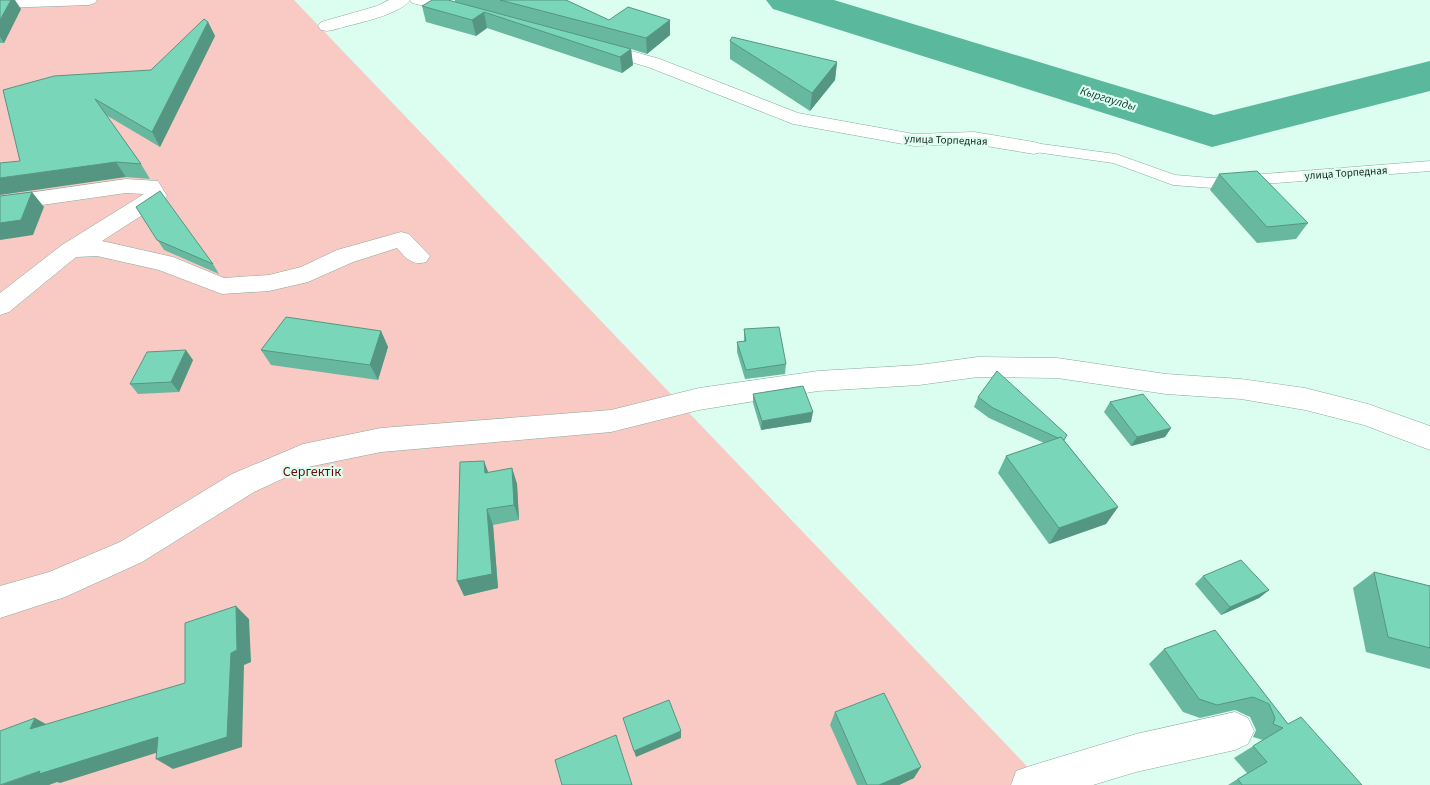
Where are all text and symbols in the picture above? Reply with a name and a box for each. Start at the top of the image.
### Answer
water label: Кыргаулды [1078,82,1138,116]
street label: улица Торпедная [904,131,988,149]
street label: улица Торпедная [1304,163,1388,183]
park label: Сергектік [283,462,341,482]

